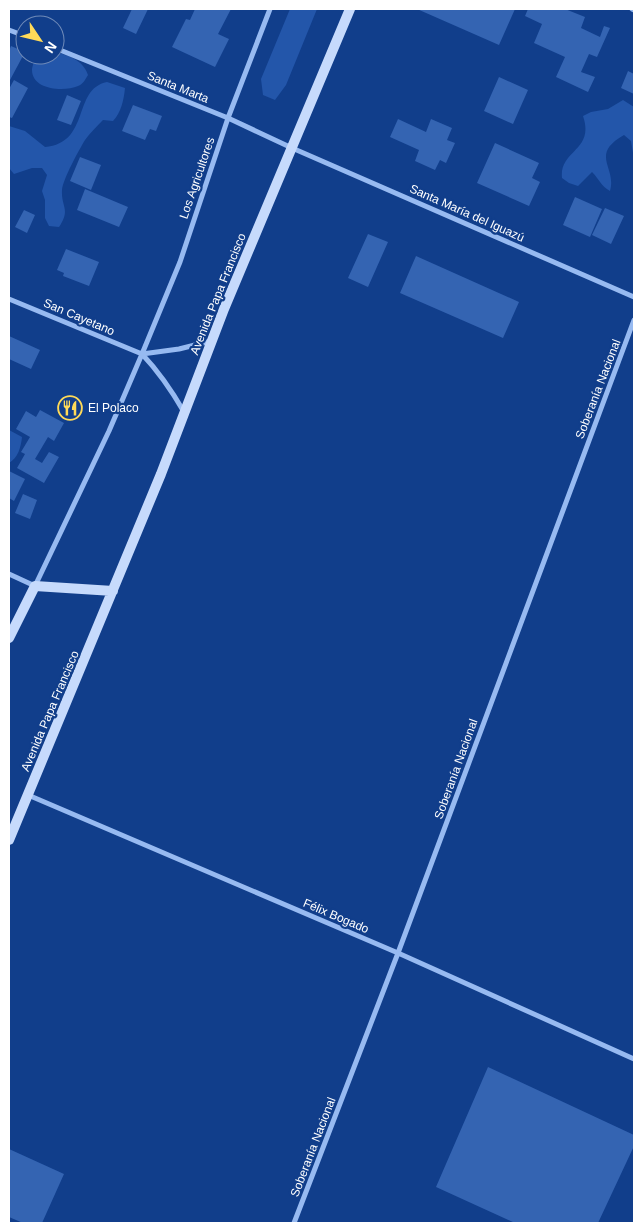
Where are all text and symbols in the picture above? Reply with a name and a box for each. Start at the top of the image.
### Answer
north arrow [15,15,65,65]
text: N [41,39,60,56]
street label: Santa Marta [145,68,211,106]
street label: Los Agricultores [176,135,218,221]
street label: Santa María del Iguazú [407,181,527,245]
street label: Avenida Papa Francisco [187,231,249,357]
street label: San Cayetano [41,296,117,338]
street label: Soberanía Nacional [573,337,623,441]
restaurant icon: El Polaco [57,395,83,421]
place label: El Polaco [88,401,139,415]
street label: Avenida Papa Francisco [18,648,82,774]
street label: Soberanía Nacional [431,717,481,821]
street label: Félix Bogado [301,896,371,936]
street label: Soberanía Nacional [288,1095,338,1199]

